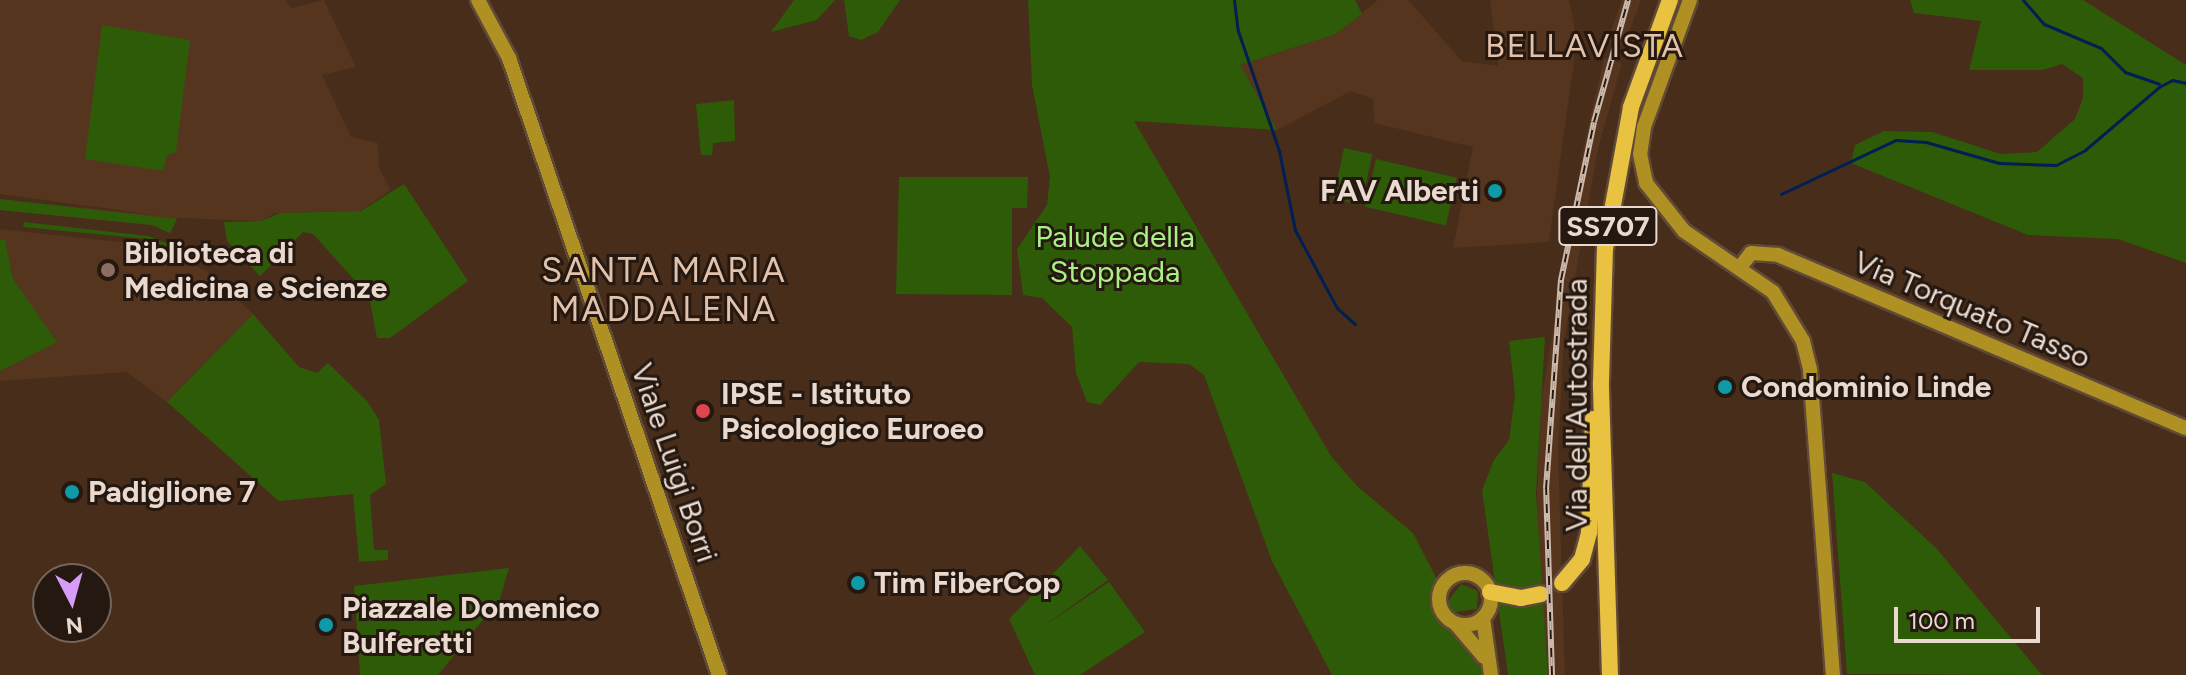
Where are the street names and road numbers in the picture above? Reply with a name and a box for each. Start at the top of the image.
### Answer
road number: SS707 [1558,202,1658,250]
street label: Via Torquato Tasso [1848,244,2096,376]
street label: Via dell'Autostrada [1559,279,1595,531]
street label: Viale Luigi Borri [623,359,725,567]

